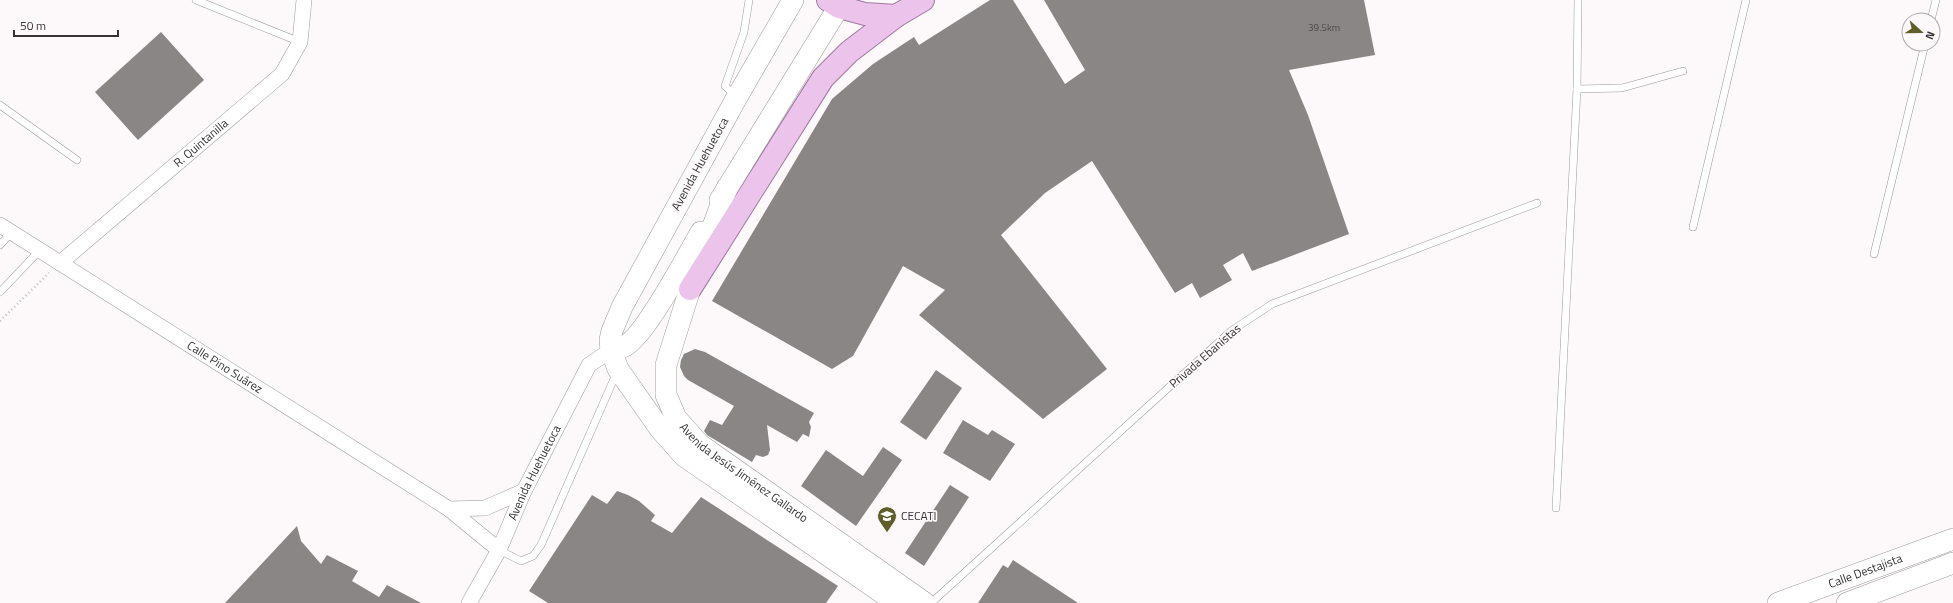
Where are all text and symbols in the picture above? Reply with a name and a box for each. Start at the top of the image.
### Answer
scale bar [14,12,118,38]
north arrow [1901,12,1941,52]
text: 50 m [20,16,46,35]
house number: 39.5km [1308,20,1340,35]
text: N [1922,29,1939,42]
street label: R. Quintanilla [169,114,232,172]
street label: Avenida Huehuetoca [666,114,733,214]
street label: Privada Ebanistas [1164,319,1245,392]
street label: Calle Pino Suárez [183,336,267,398]
street label: Avenida Jesús Jiménez Gallardo [675,418,812,527]
street label: Avenida Huehuetoca [503,422,565,523]
school or university icon: CECATI [876,505,898,533]
place label: CECATI [901,506,936,525]
street label: Calle Destajista [1825,548,1905,593]

